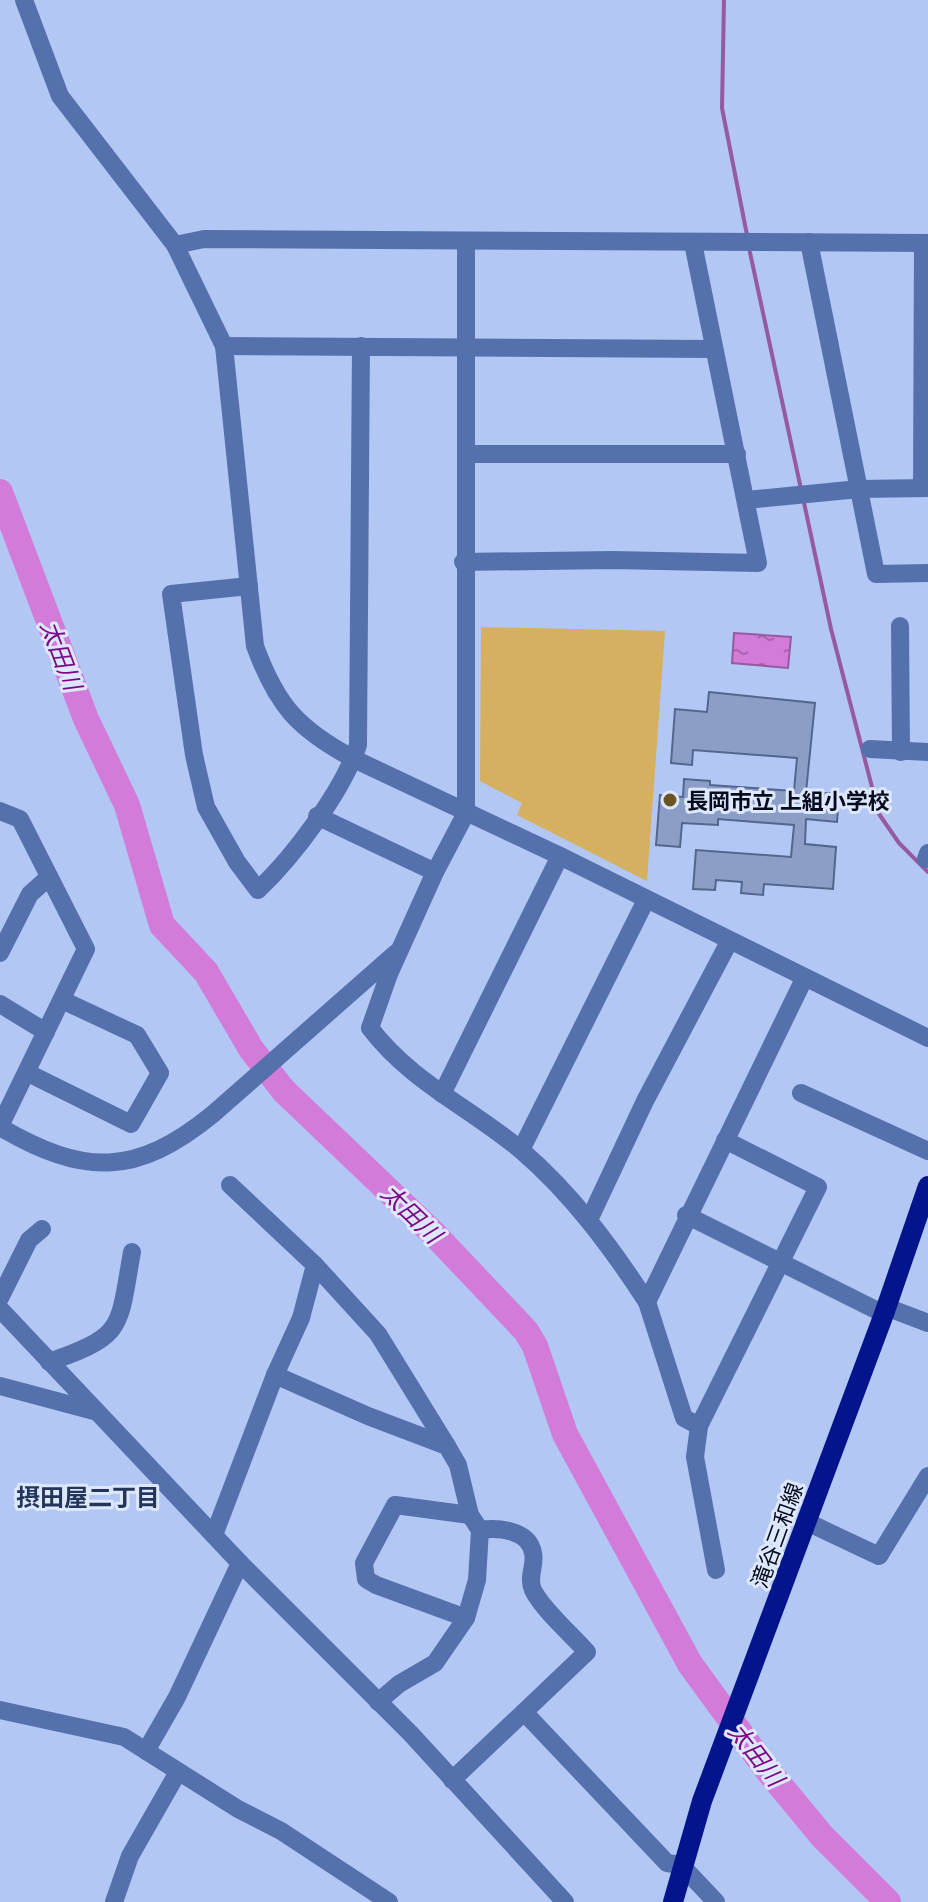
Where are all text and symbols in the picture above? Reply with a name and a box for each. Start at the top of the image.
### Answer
water label: 太田川 [34,615,91,697]
place label: 長岡市立 上組小学校 [686,785,890,815]
marker: 長岡市立 上組小学校 [661,791,679,809]
water label: 太田川 [375,1176,452,1252]
street label: 滝谷三和線 [743,1478,809,1592]
district label: 摂田屋二丁目 [16,1480,160,1513]
water label: 太田川 [722,1715,794,1795]

